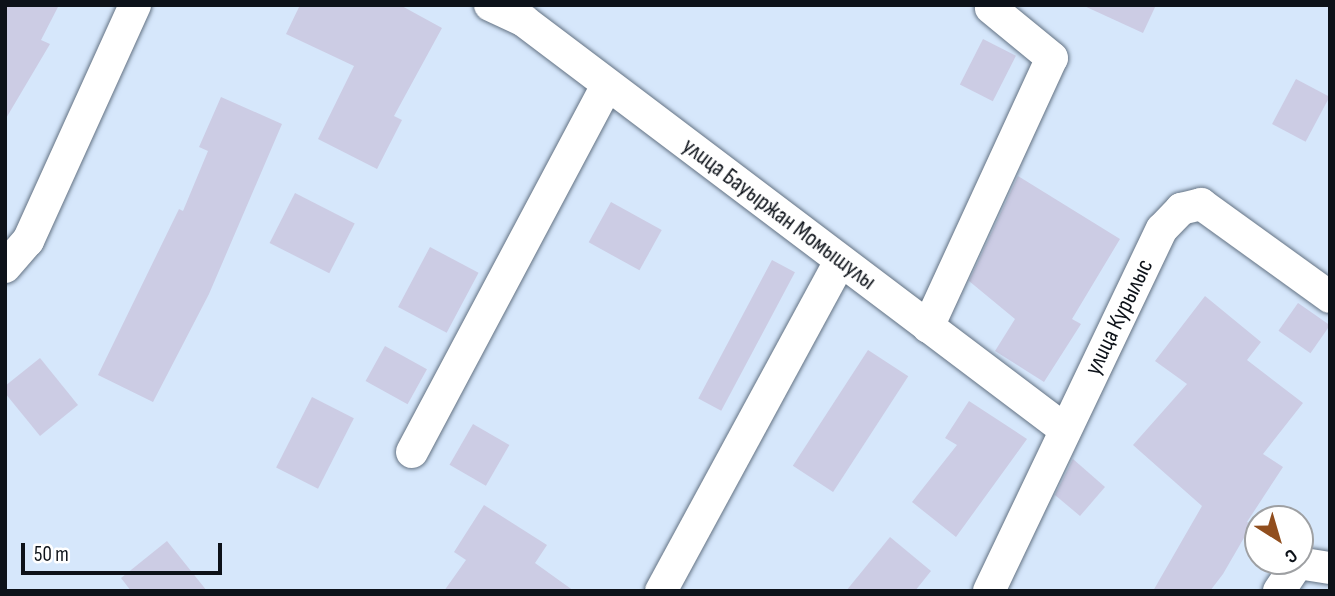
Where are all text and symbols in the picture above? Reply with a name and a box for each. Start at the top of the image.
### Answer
street label: улица Бауыржан Момышулы [677,132,881,296]
street label: улица Курылыс [1079,254,1159,380]
north arrow [1244,505,1314,575]
scale bar [24,530,226,574]
text: 50 m [34,542,69,567]
text: С [1280,543,1302,568]

